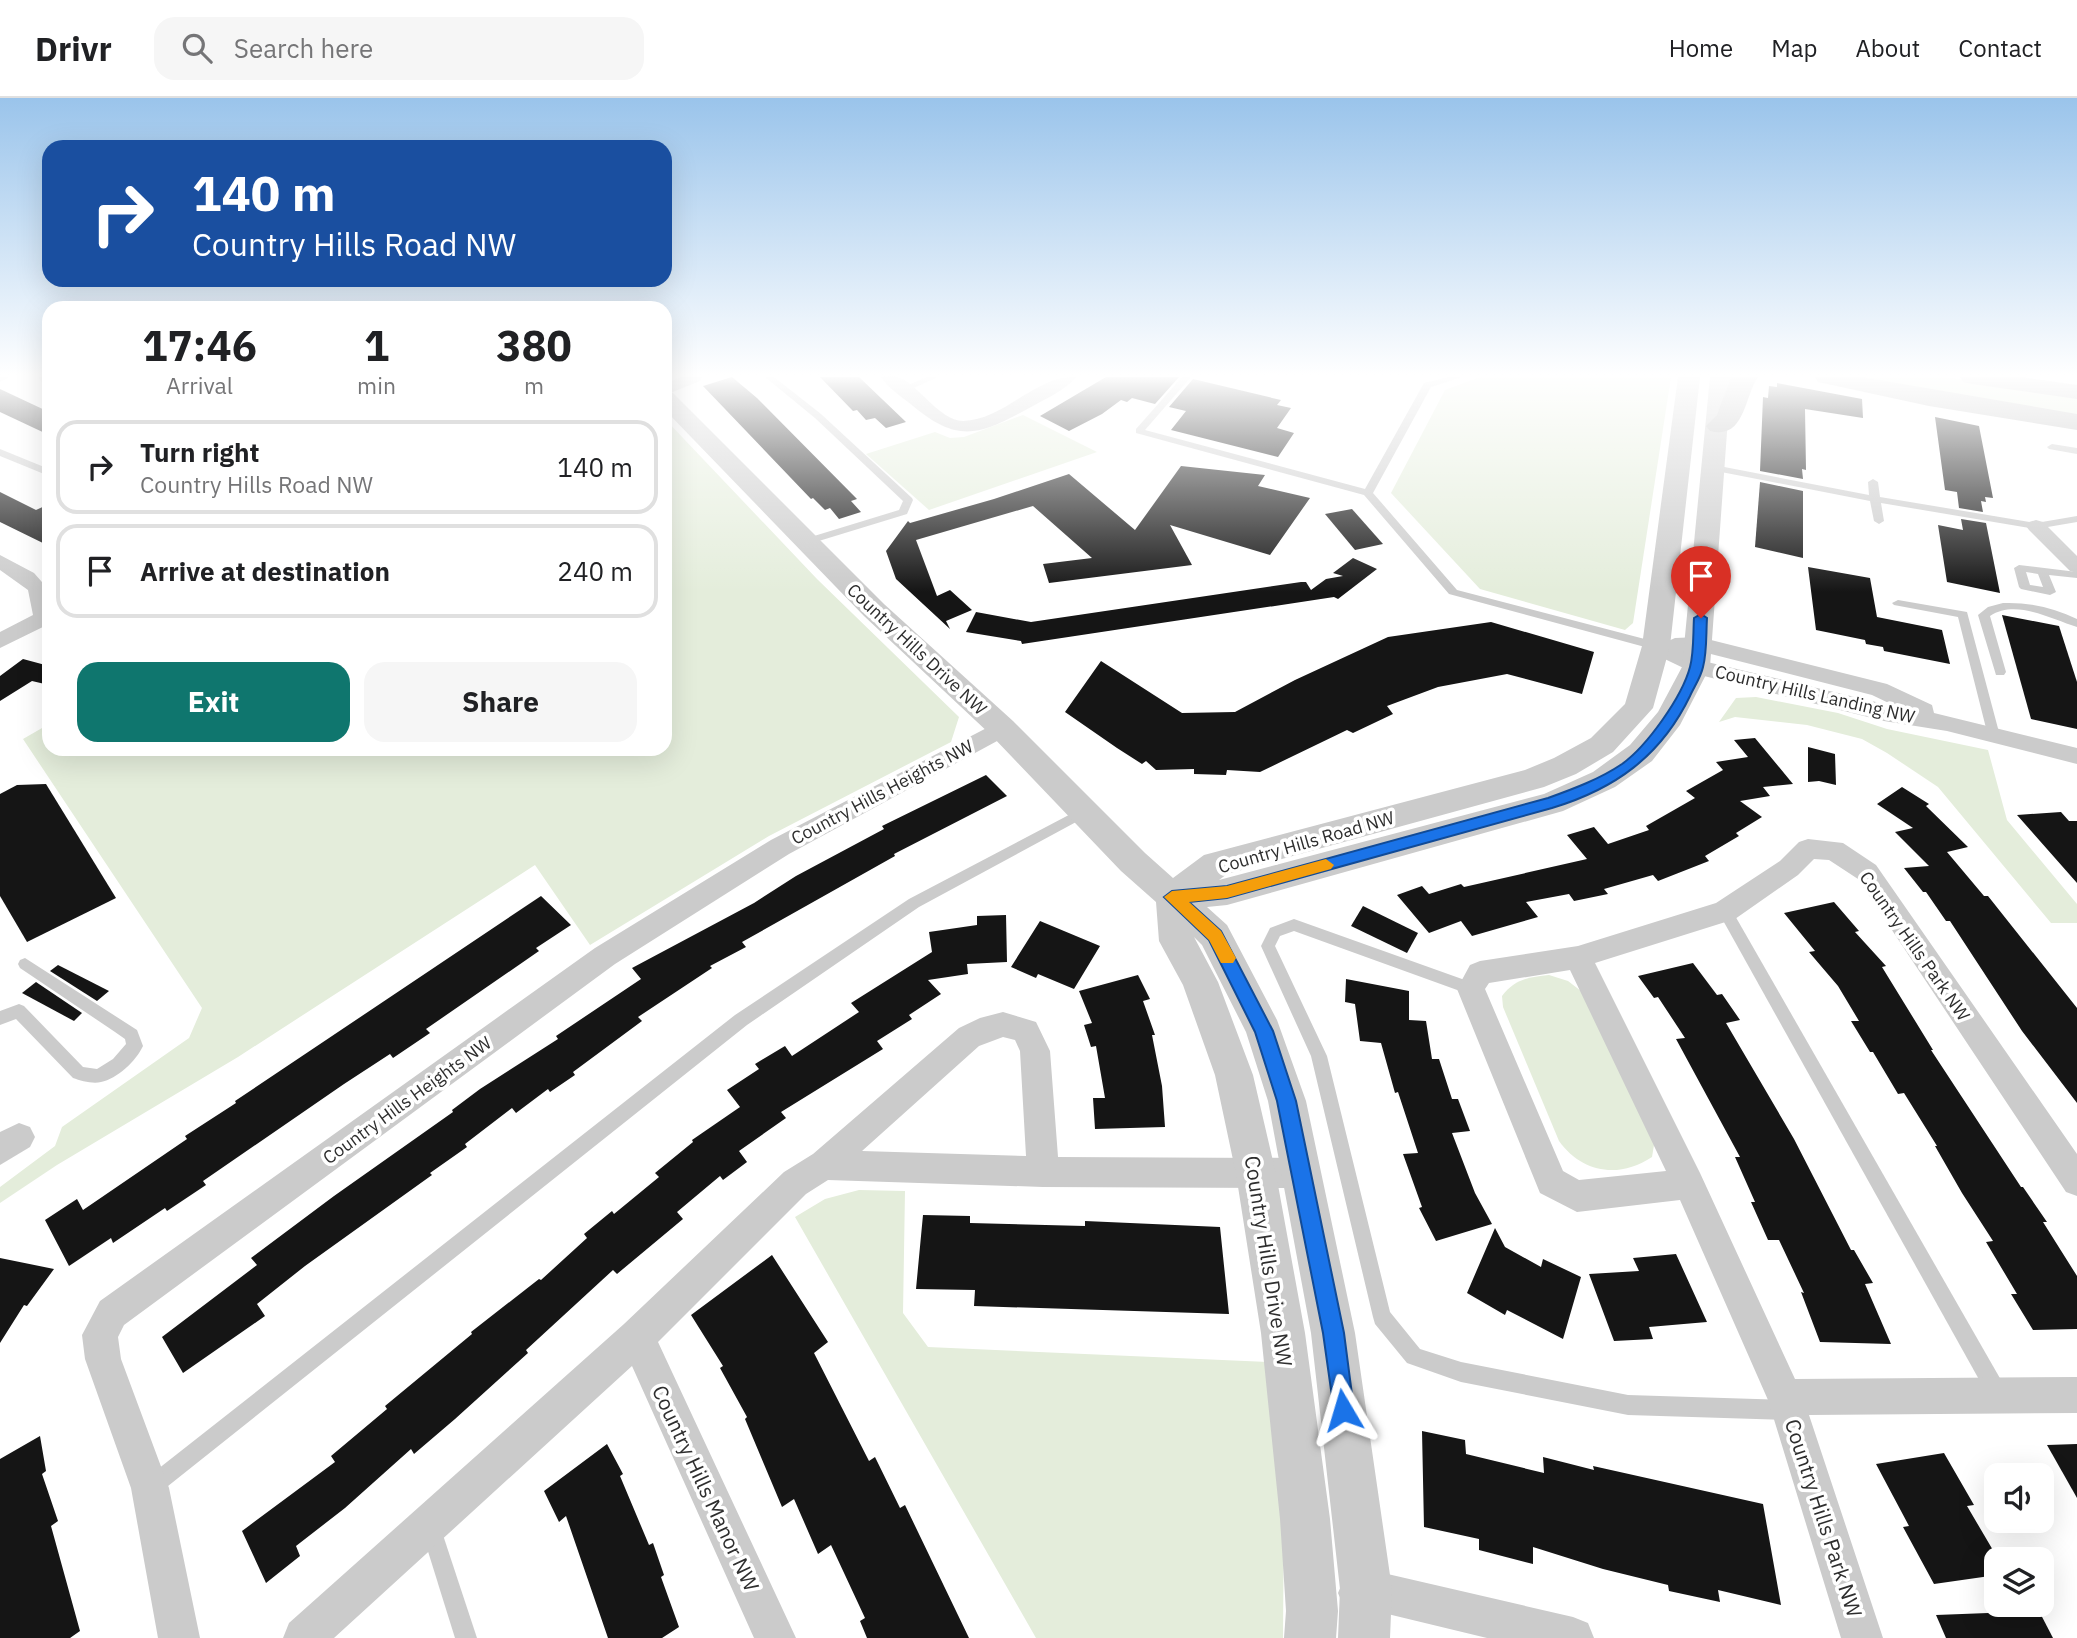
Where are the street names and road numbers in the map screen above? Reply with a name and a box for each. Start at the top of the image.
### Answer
street label: Country Hills Drive NW [842,578,992,720]
street label: Country Hills Landing NW [1713,660,1917,728]
street label: Country Hills Heights NW [787,734,977,850]
street label: Country Hills Road NW [1215,806,1397,878]
street label: Country Hills Park NW [1855,867,1975,1025]
street label: Country Hills Heights NW [318,1031,496,1169]
street label: Country Hills Drive NW [1238,1154,1300,1369]
street label: Country Hills Manor NW [646,1381,766,1596]
street label: Country Hills Park NW [1779,1415,1869,1621]

